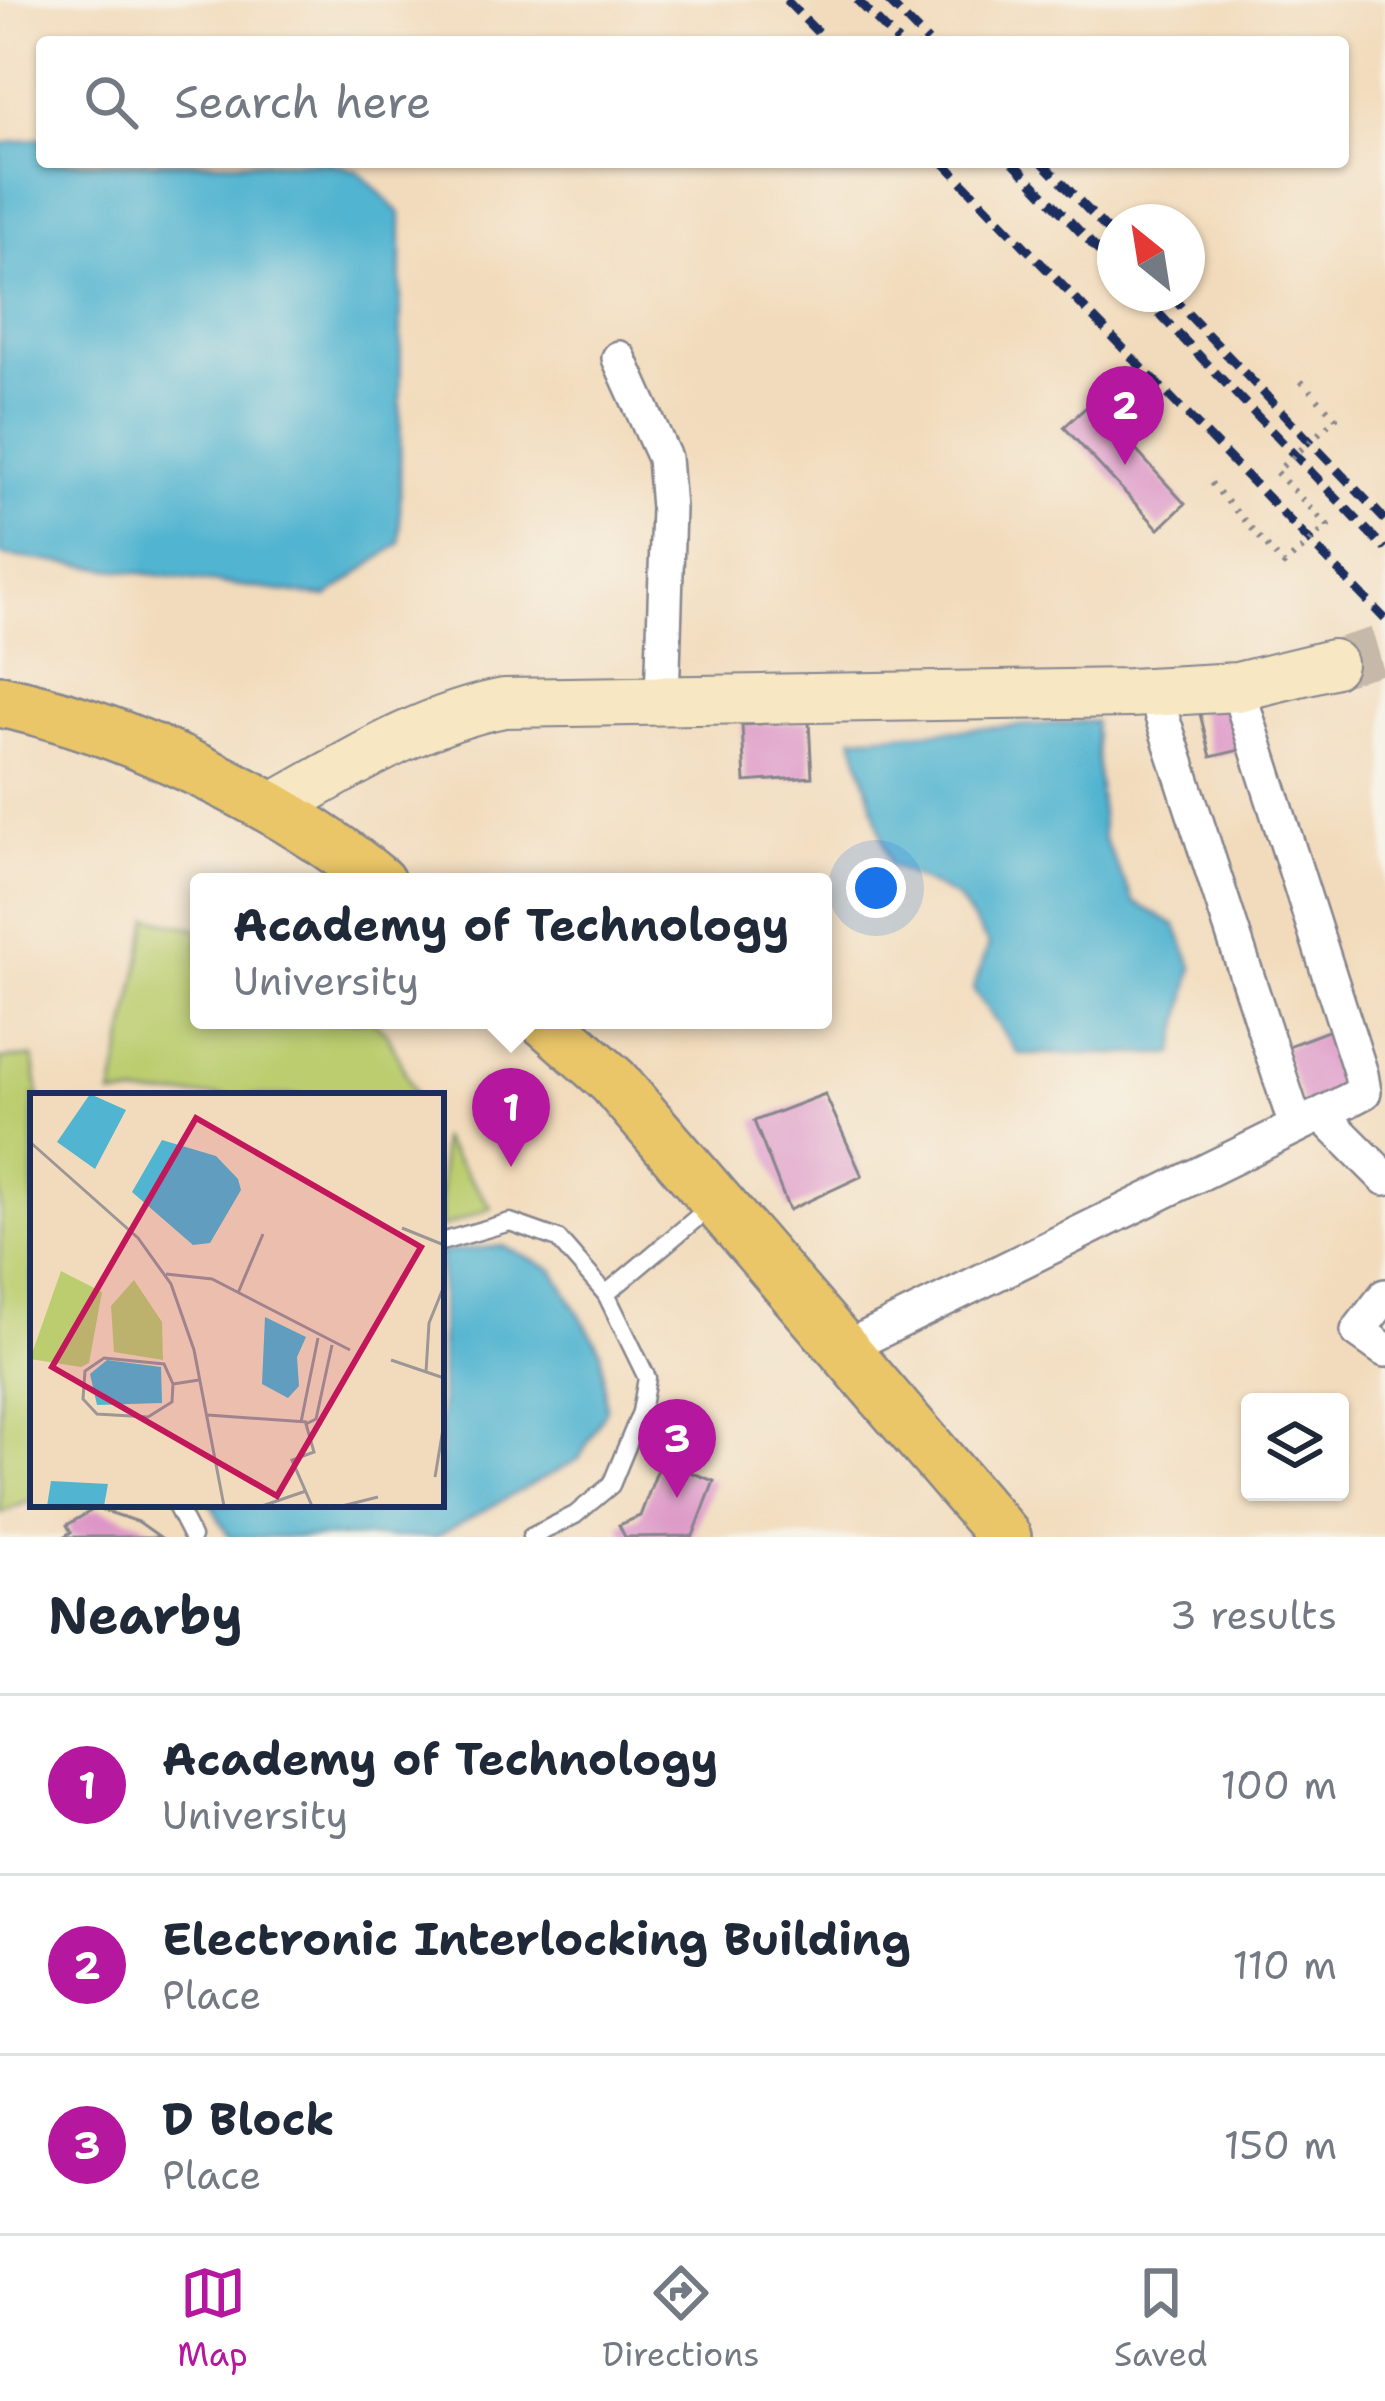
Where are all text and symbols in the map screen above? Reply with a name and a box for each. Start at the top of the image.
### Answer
search box [36,36,1349,168]
icon: search [78,69,144,135]
text: Search here [174,72,431,132]
north arrow [1097,204,1205,312]
pin: 2 [1086,366,1164,465]
your location [846,858,906,918]
popup [190,873,832,1029]
text: Academy of Technology [233,895,789,955]
text: University [233,955,419,1007]
pin: 1 [472,1068,550,1167]
inset map [30,1093,444,1507]
map controls [1241,1393,1349,1501]
button: layers [1241,1393,1349,1501]
pin: 3 [638,1399,716,1498]
text: Nearby [48,1581,243,1649]
text: 3 results [1170,1589,1337,1641]
text: Academy of Technology [162,1729,718,1789]
text: 1 [78,1759,96,1811]
text: 100 m [1221,1759,1337,1811]
text: University [162,1789,348,1841]
text: Electronic Interlocking Building [162,1909,911,1969]
text: 2 [73,1939,101,1991]
text: 110 m [1233,1939,1337,1991]
text: Place [162,1969,261,2021]
text: D Block [162,2089,335,2149]
text: 3 [73,2119,101,2171]
text: 150 m [1224,2119,1337,2171]
text: Place [162,2149,261,2201]
tab: Map [177,2260,248,2377]
tab: Directions [602,2260,760,2377]
tab: Saved [1114,2260,1208,2377]

